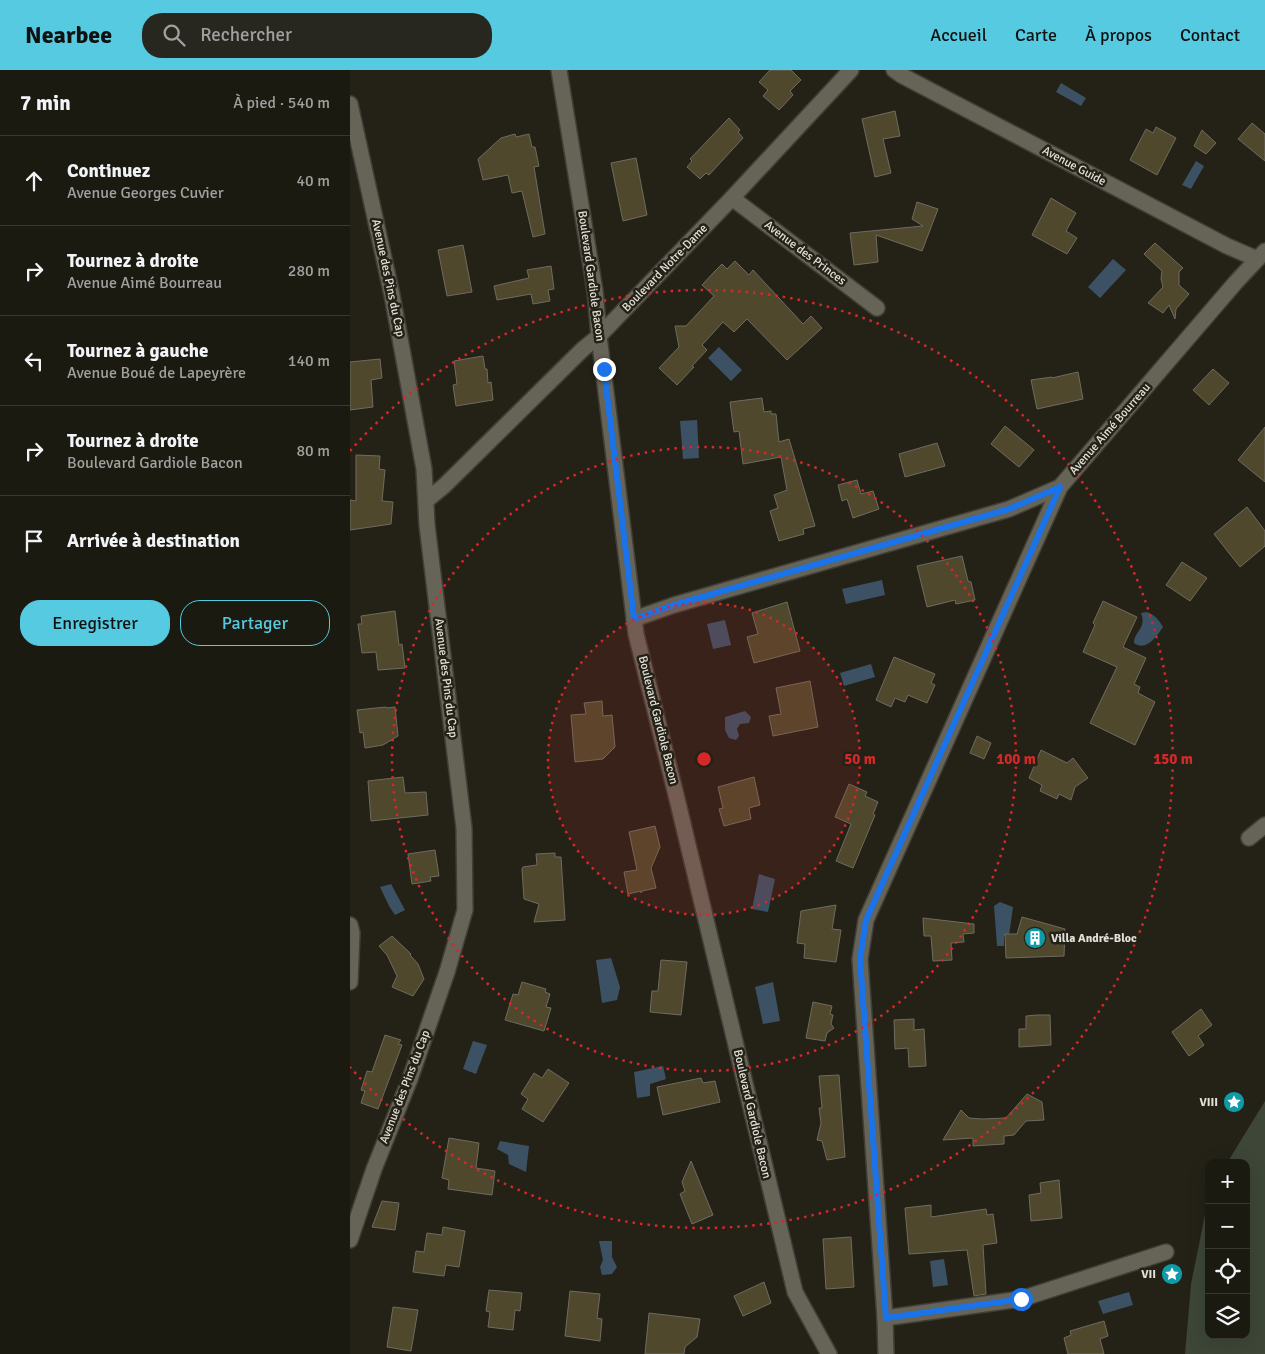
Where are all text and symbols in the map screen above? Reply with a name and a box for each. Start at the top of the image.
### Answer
search box [142,13,492,58]
text: Nearbee [25,20,112,50]
icon: search [160,21,188,49]
text: Rechercher [200,23,292,47]
text: Accueil [930,24,987,46]
text: Carte [1015,24,1057,46]
text: À propos [1085,24,1152,46]
text: Contact [1180,24,1240,46]
text: 7 min [20,90,71,116]
text: À pied · 540 m [233,93,330,113]
street label: Avenue Guide [1040,143,1108,189]
text: Continuez [67,159,150,183]
icon: ahead [20,167,48,195]
text: 40 m [296,171,330,191]
text: Avenue Georges Cuvier [67,183,224,203]
street label: Boulevard Gardiole Bacon [574,210,608,342]
street label: Avenue des Princes [761,217,849,289]
street label: Avenue des Pins du Cap [368,218,408,338]
street label: Boulevard Notre-Dame [619,221,711,315]
text: Tournez à droite [67,249,199,273]
icon: right [20,257,48,285]
text: 280 m [288,261,330,281]
text: Avenue Aimé Bourreau [67,273,222,293]
text: Tournez à gauche [67,339,208,363]
icon: left [20,347,48,375]
text: 140 m [288,351,330,371]
route end [593,358,616,381]
text: Avenue Boué de Lapeyrère [67,363,246,383]
street label: Avenue Aimé Bourreau [1066,380,1154,478]
text: Tournez à droite [67,429,199,453]
icon: right [20,437,48,465]
text: 80 m [296,441,330,461]
text: Boulevard Gardiole Bacon [67,453,243,473]
icon: arrive [20,527,48,555]
text: Arrivée à destination [67,529,240,553]
button: Enregistrer [20,600,170,646]
button: Partager [180,600,330,646]
street label: Avenue des Pins du Cap [431,617,461,739]
street label: Boulevard Gardiole Bacon [635,654,681,786]
centre of rings [695,750,713,768]
text: 50 m [844,750,876,768]
text: 100 m [996,750,1036,768]
text: 150 m [1153,750,1193,768]
building icon: Villa André-Bloc [1023,926,1047,950]
place label: Villa André-Bloc [1051,931,1137,946]
street label: Avenue des Pins du Cap [376,1028,434,1146]
street label: Boulevard Gardiole Bacon [730,1048,774,1180]
place icon: VIII [1222,1090,1246,1114]
place label: VIII [1199,1095,1218,1110]
map controls [1205,1159,1250,1339]
button: + [1205,1159,1250,1204]
button: − [1205,1204,1250,1249]
button: locate [1205,1249,1250,1294]
place icon: VII [1160,1262,1184,1286]
place label: VII [1141,1267,1156,1282]
route start [1010,1288,1033,1311]
button: layers [1205,1294,1250,1339]

